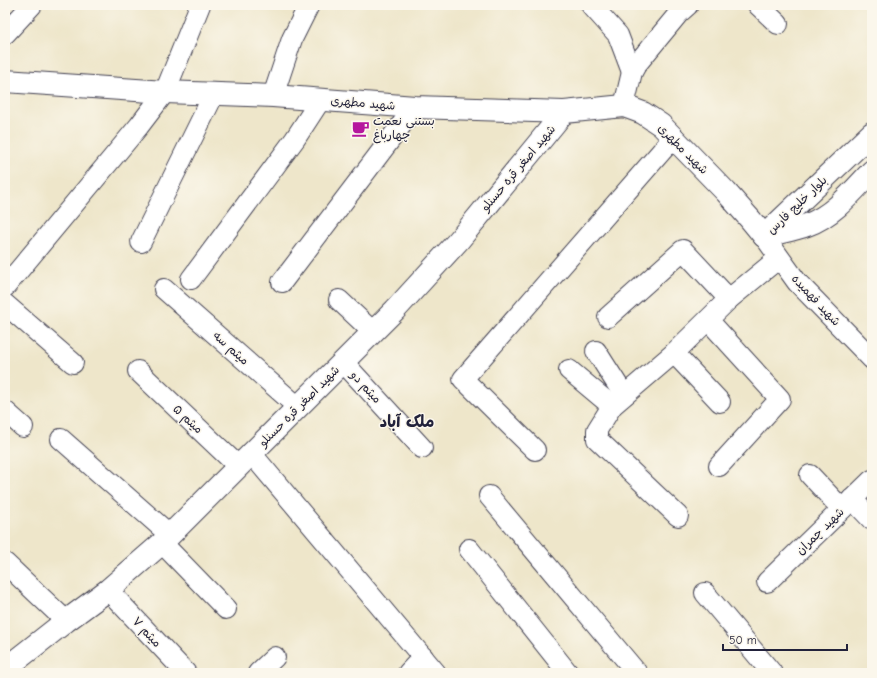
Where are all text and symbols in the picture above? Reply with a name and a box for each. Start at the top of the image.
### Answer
street label: شهید مطهری [330,93,396,113]
place label: بستنی نعمت چهارباغ [373,114,435,144]
cafe icon: بستنی نعمت چهارباغ [350,118,370,138]
street label: شهید مطهری [655,121,711,177]
street label: شهید اصغر قره حسنلو [477,122,559,215]
street label: بلوار خلیج فارس [764,173,831,238]
street label: شهید فهمیده [789,271,843,329]
street label: میثم سه [209,328,252,369]
street label: شهید اصغر قره حسنلو [255,363,343,451]
street label: میثم دو [346,367,384,407]
street label: میثم ۵ [169,402,206,438]
district label: ملک آباد [380,413,434,431]
street label: شهید چمران [793,505,847,557]
street label: میثم ۷ [128,614,164,651]
scale bar [723,626,847,652]
text: 50 m [729,633,757,647]

